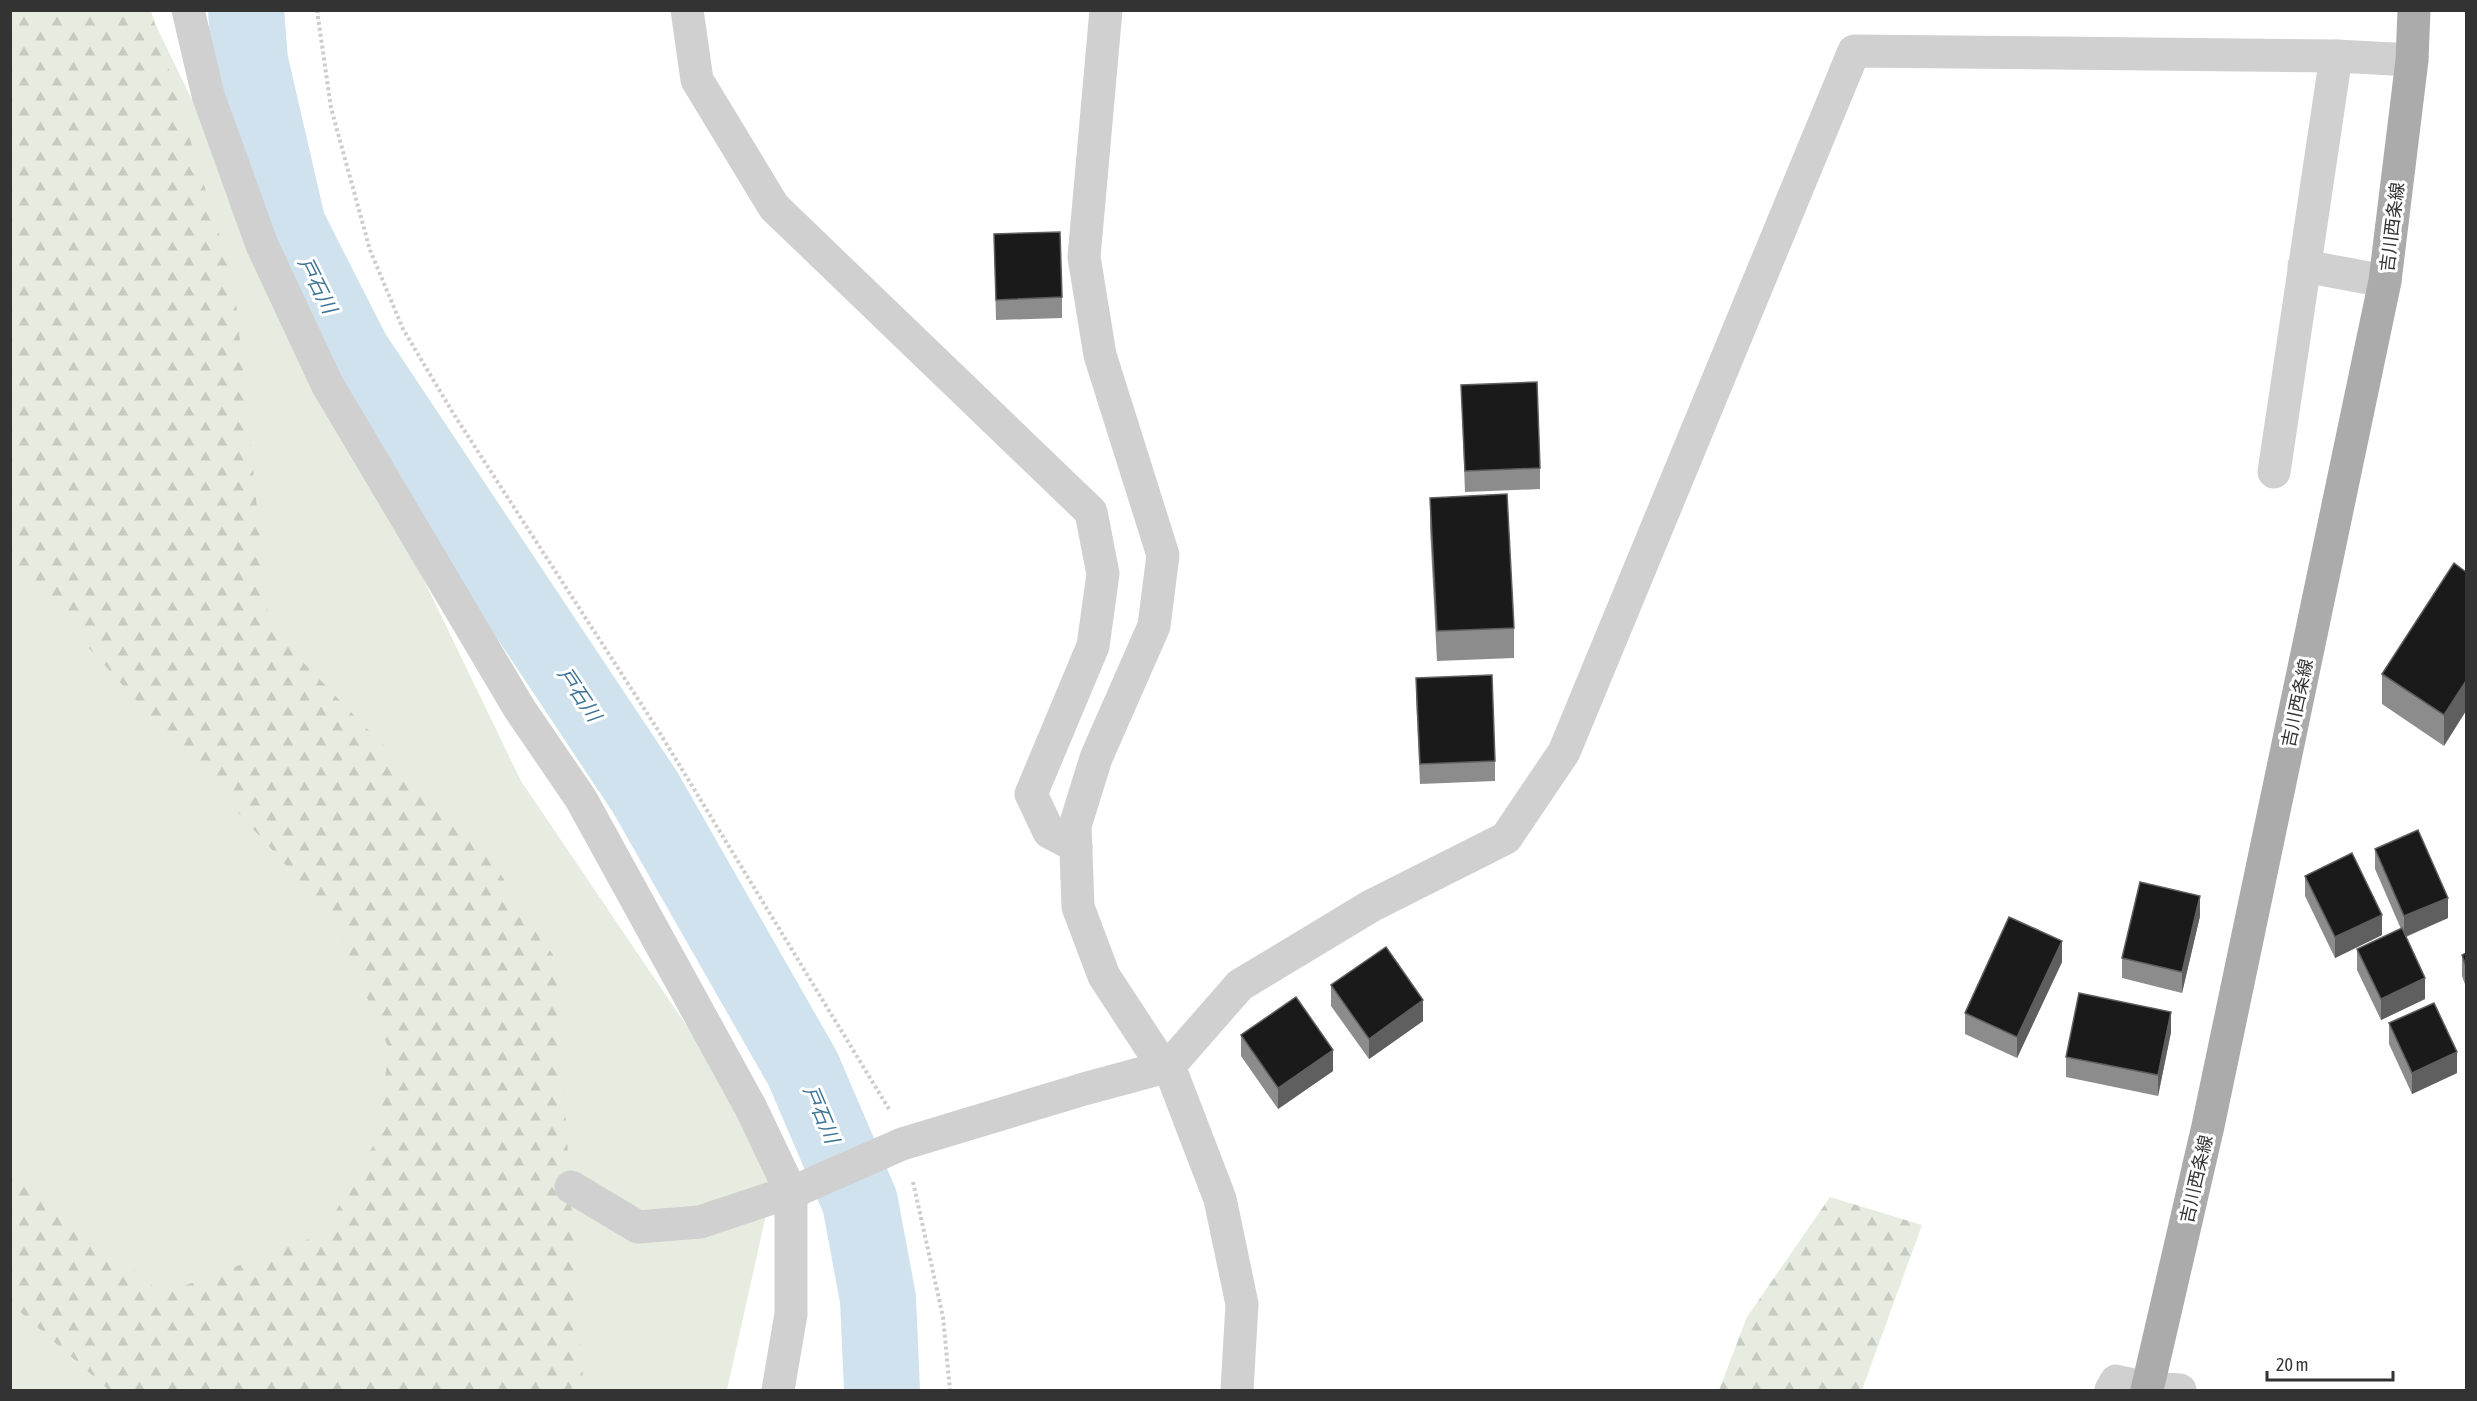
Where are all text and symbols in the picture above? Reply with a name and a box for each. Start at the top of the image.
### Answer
street label: 吉川西条線 [2376,181,2408,273]
water label: 戸石川 [294,253,343,319]
street label: 吉川西条線 [2277,657,2317,749]
water label: 戸石川 [554,663,607,727]
water label: 戸石川 [800,1082,845,1148]
street label: 吉川西条線 [2176,1133,2216,1225]
scale bar [2267,1344,2393,1382]
text: 20 m [2276,1354,2308,1375]

